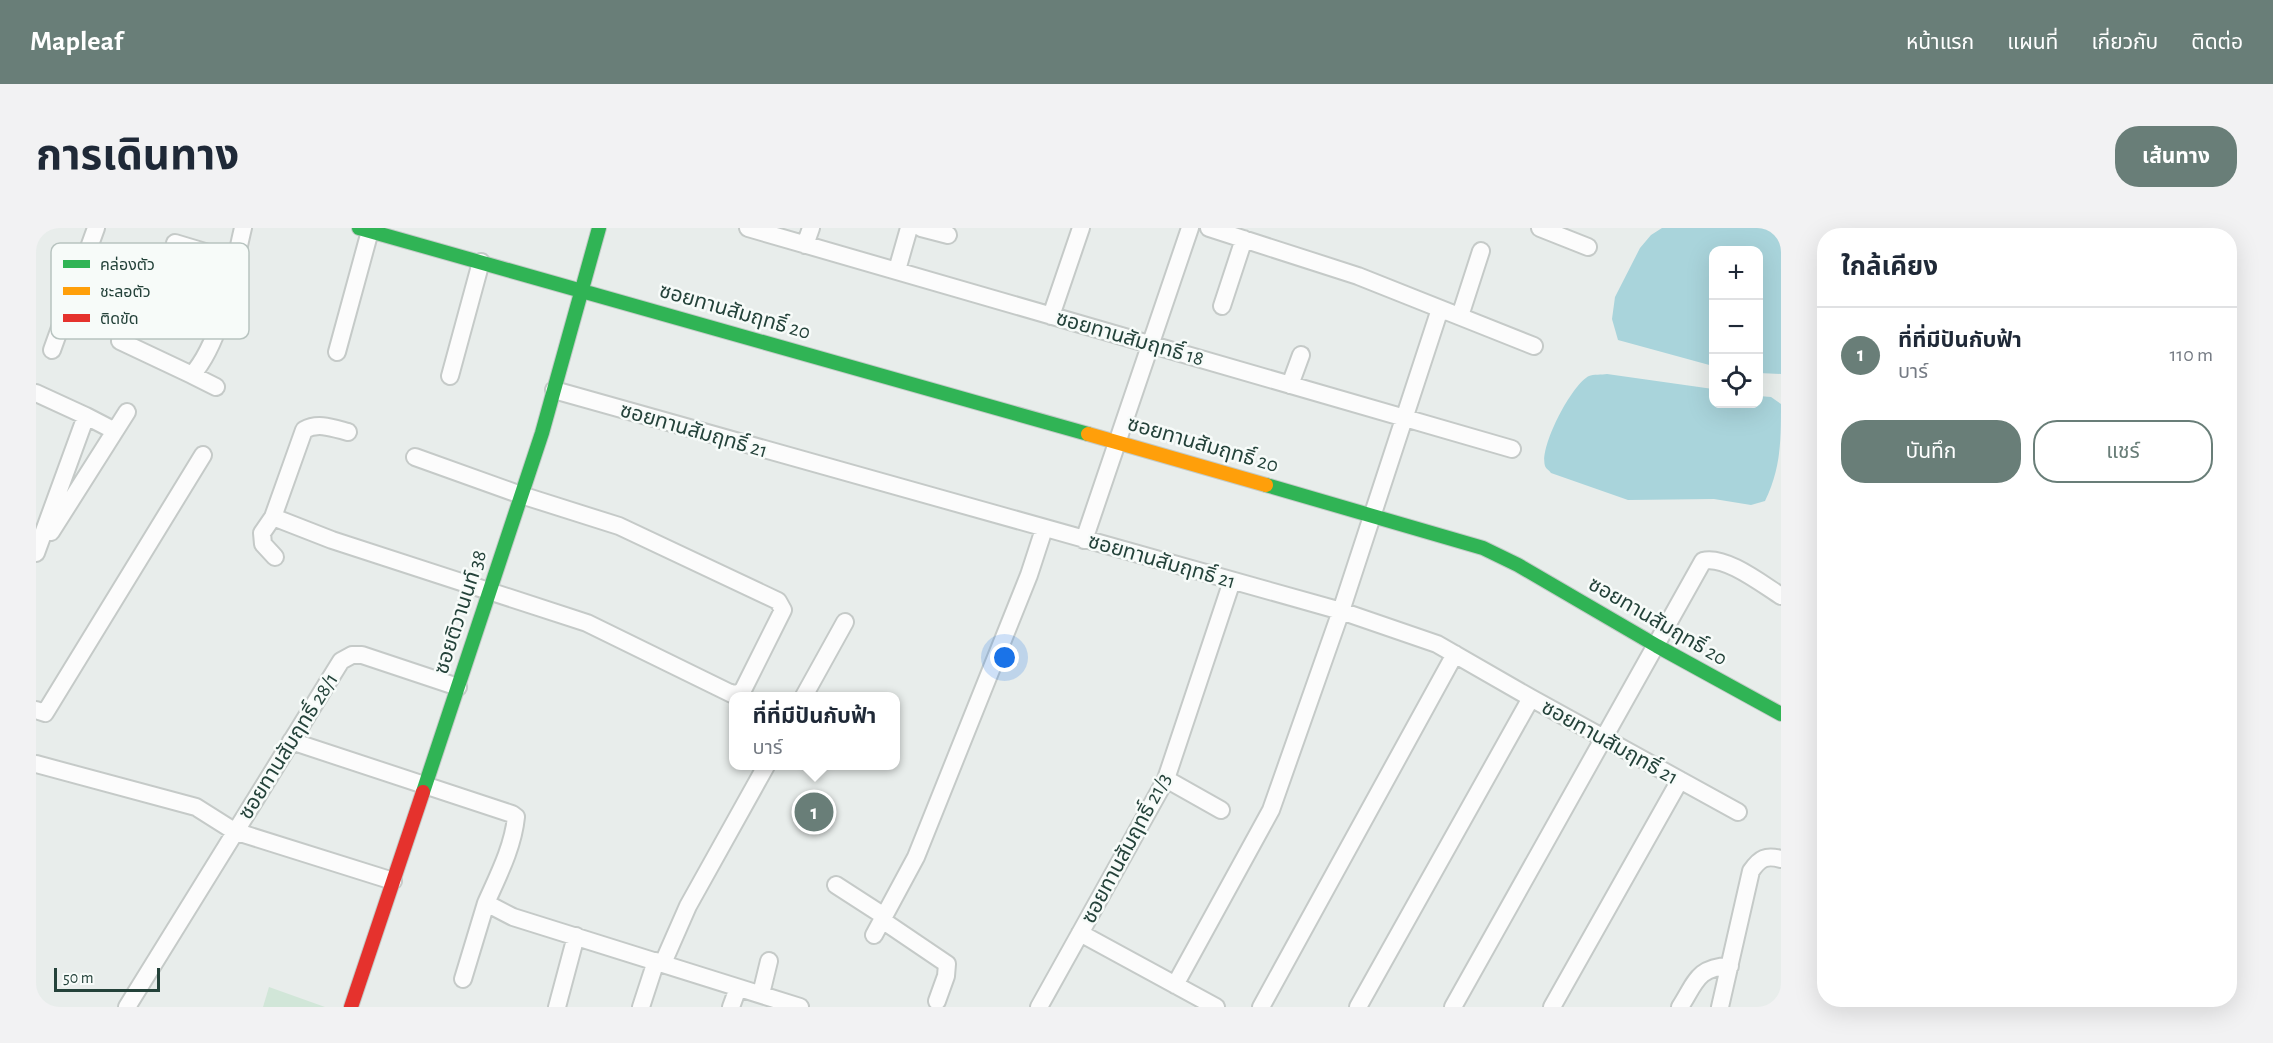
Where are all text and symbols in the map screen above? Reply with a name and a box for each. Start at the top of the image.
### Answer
text: Mapleaf [30,28,123,56]
text: หน้าแรก [1906,32,1974,53]
text: แผนที่ [2007,32,2058,53]
text: เกี่ยวกับ [2091,32,2158,53]
text: ติดต่อ [2191,32,2243,53]
button: เส้นทาง [2115,126,2237,187]
text: การเดินทาง [36,135,239,177]
legend [51,243,249,339]
map controls [1709,246,1763,408]
button: + [1709,246,1763,300]
text: ใกล้เคียง [1841,254,1938,280]
text: คล่องตัว [100,256,155,273]
street label: ซอยทานสัมฤทธิ์ 20 [657,277,814,343]
text: ชะลอตัว [100,284,151,300]
button: − [1709,300,1763,354]
street label: ซอยทานสัมฤทธิ์ 18 [1054,305,1207,370]
text: ติดขัด [100,311,139,327]
text: ที่ที่มีปันกับฟ้า [1898,329,2022,351]
text: 1 [1857,345,1864,365]
text: 110 m [2169,345,2213,365]
button: locate [1709,354,1763,408]
text: บาร์ [1898,362,1928,382]
street label: ซอยทานสัมฤทธิ์ 21 [618,397,771,462]
street label: ซอยทานสัมฤทธิ์ 20 [1125,410,1282,476]
button: บันทึก [1841,420,2021,483]
button: แชร์ [2033,420,2213,483]
street label: ซอยทานสัมฤทธิ์ 21 [1086,528,1239,593]
street label: ซอยติวานนท์ 38 [431,548,490,677]
street label: ซอยทานสัมฤทธิ์ 20 [1585,571,1732,670]
your location [990,643,1019,672]
street label: ซอยทานสัมฤทธิ์ 28/1 [233,668,342,823]
popup [729,692,900,770]
street label: ซอยทานสัมฤทธิ์ 21 [1538,694,1683,789]
text: ที่ที่มีปันกับฟ้า [753,705,876,727]
text: บาร์ [753,738,783,758]
street label: ซอยทานสัมฤทธิ์ 21/3 [1076,768,1175,927]
pin: 1 [794,790,834,834]
scale bar [54,965,160,992]
text: 50 m [63,970,94,986]

